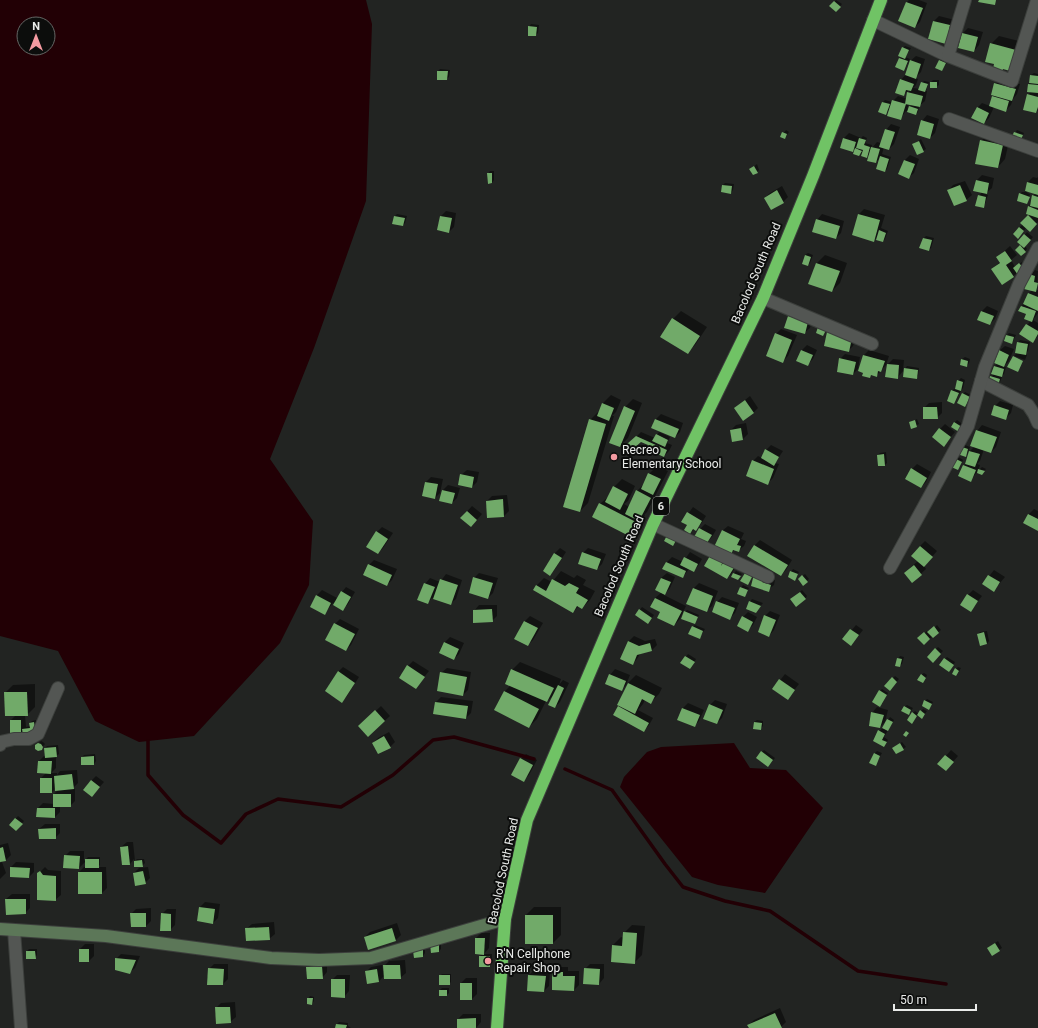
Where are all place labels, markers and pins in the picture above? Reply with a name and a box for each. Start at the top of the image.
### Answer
place label: Recreo Elementary School [622,443,722,471]
marker: Recreo Elementary School [609,452,619,462]
place label: R'N Cellphone Repair Shop [496,947,570,975]
marker: R'N Cellphone Repair Shop [483,956,493,966]

